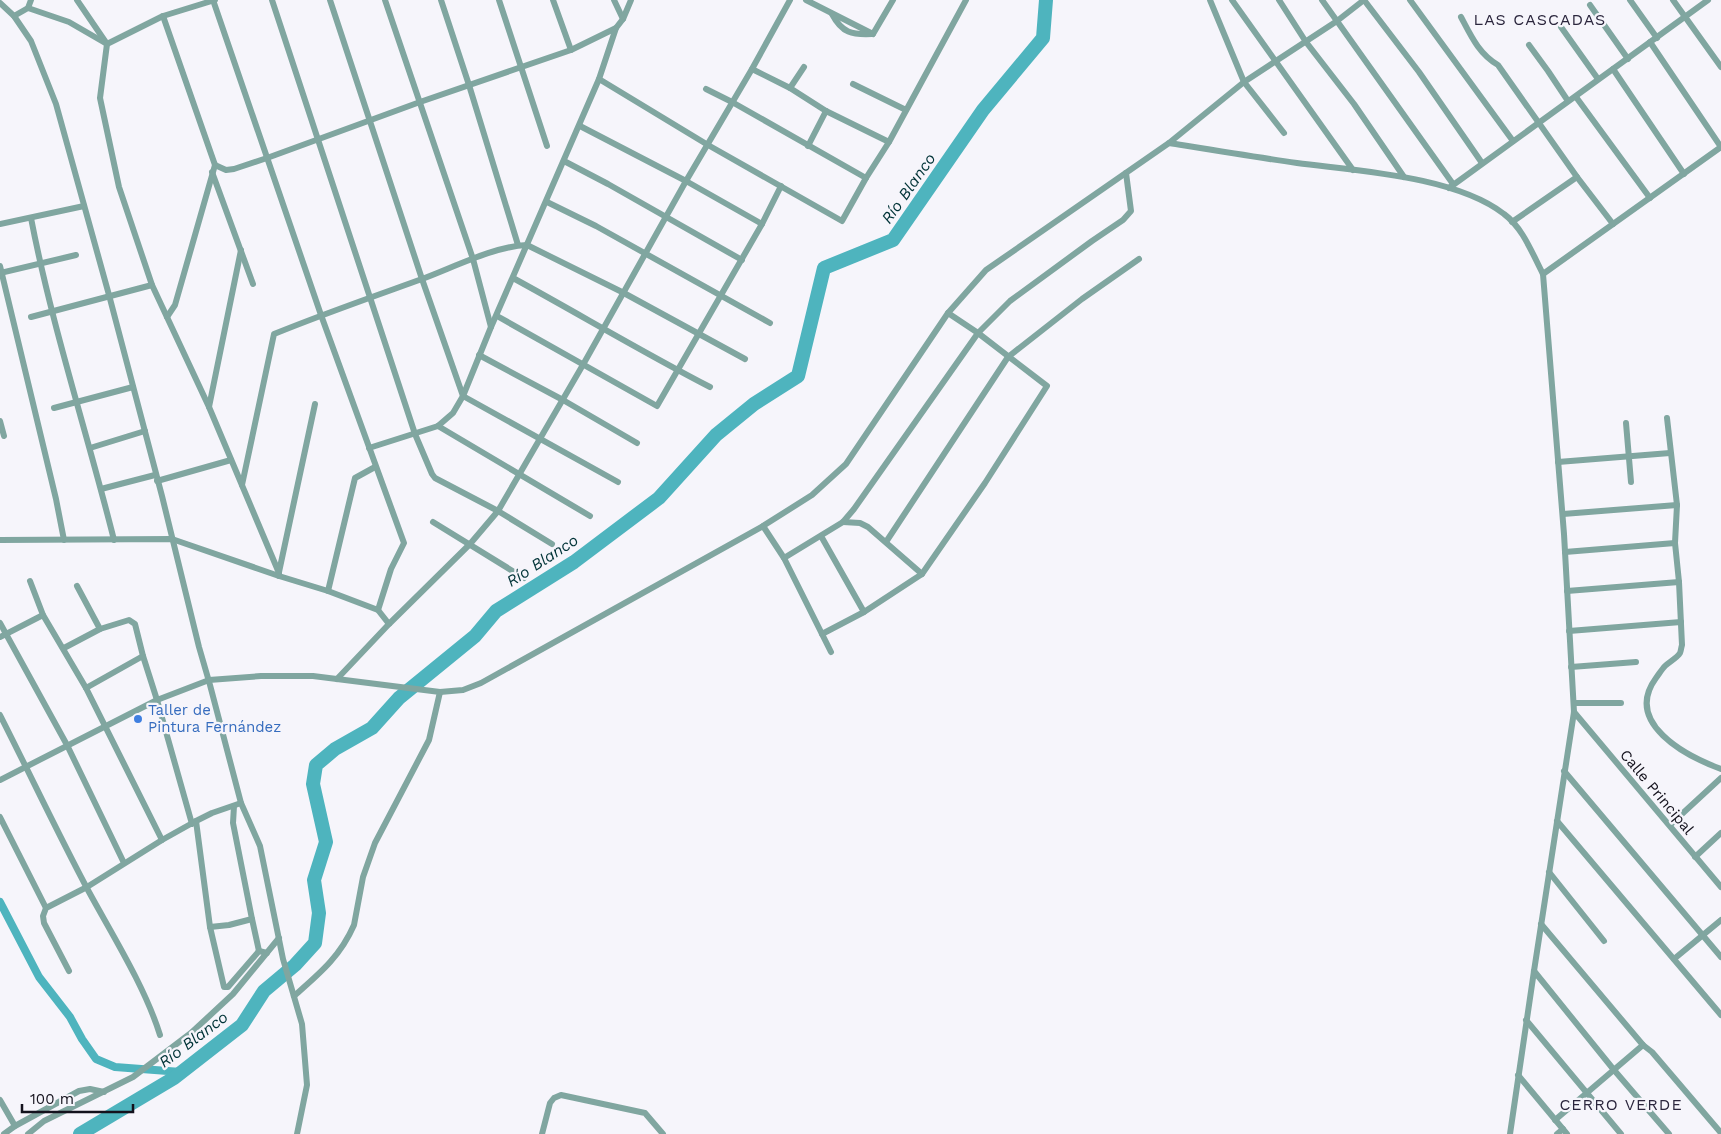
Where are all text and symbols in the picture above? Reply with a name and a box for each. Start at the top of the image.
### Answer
district label: LAS CASCADAS [1474,10,1606,29]
water label: Río Blanco [877,149,940,227]
water label: Río Blanco [503,530,582,591]
place label: Taller de Pintura Fernández [148,701,281,736]
marker: Taller de Pintura Fernández [132,713,144,725]
street label: Calle Principal [1616,746,1698,838]
water label: Río Blanco [155,1007,232,1072]
scale bar [22,1082,134,1114]
text: 100 m [30,1090,74,1108]
district label: CERRO VERDE [1559,1095,1683,1114]

